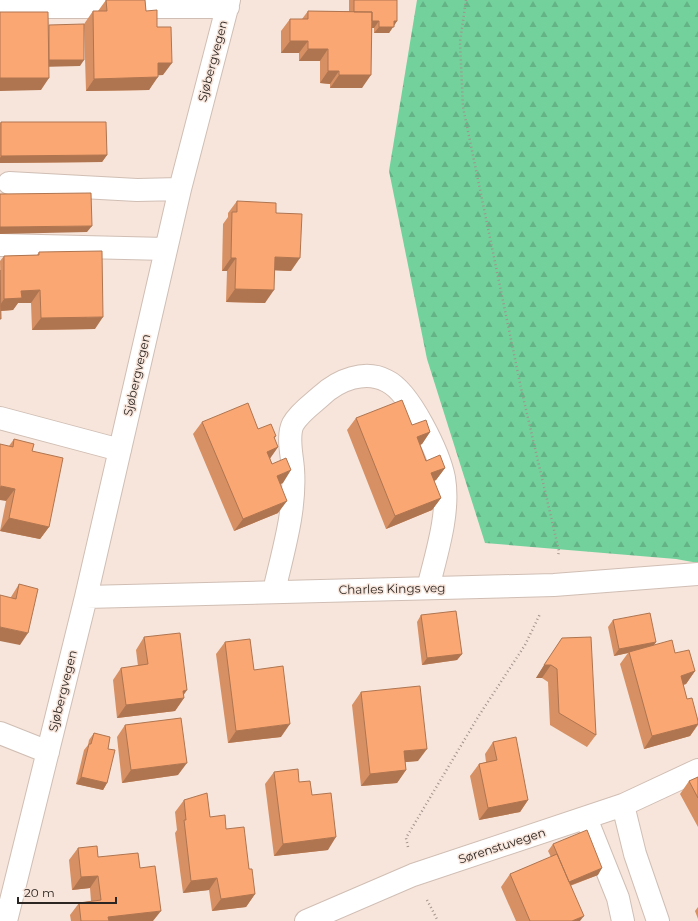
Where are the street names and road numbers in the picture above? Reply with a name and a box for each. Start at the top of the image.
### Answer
street label: Sjøbergvegen [194,19,231,103]
street label: Sjøbergvegen [120,332,153,417]
street label: Charles Kings veg [338,580,446,597]
street label: Sjøbergvegen [45,649,80,733]
street label: Sørenstuvegen [456,824,547,867]

